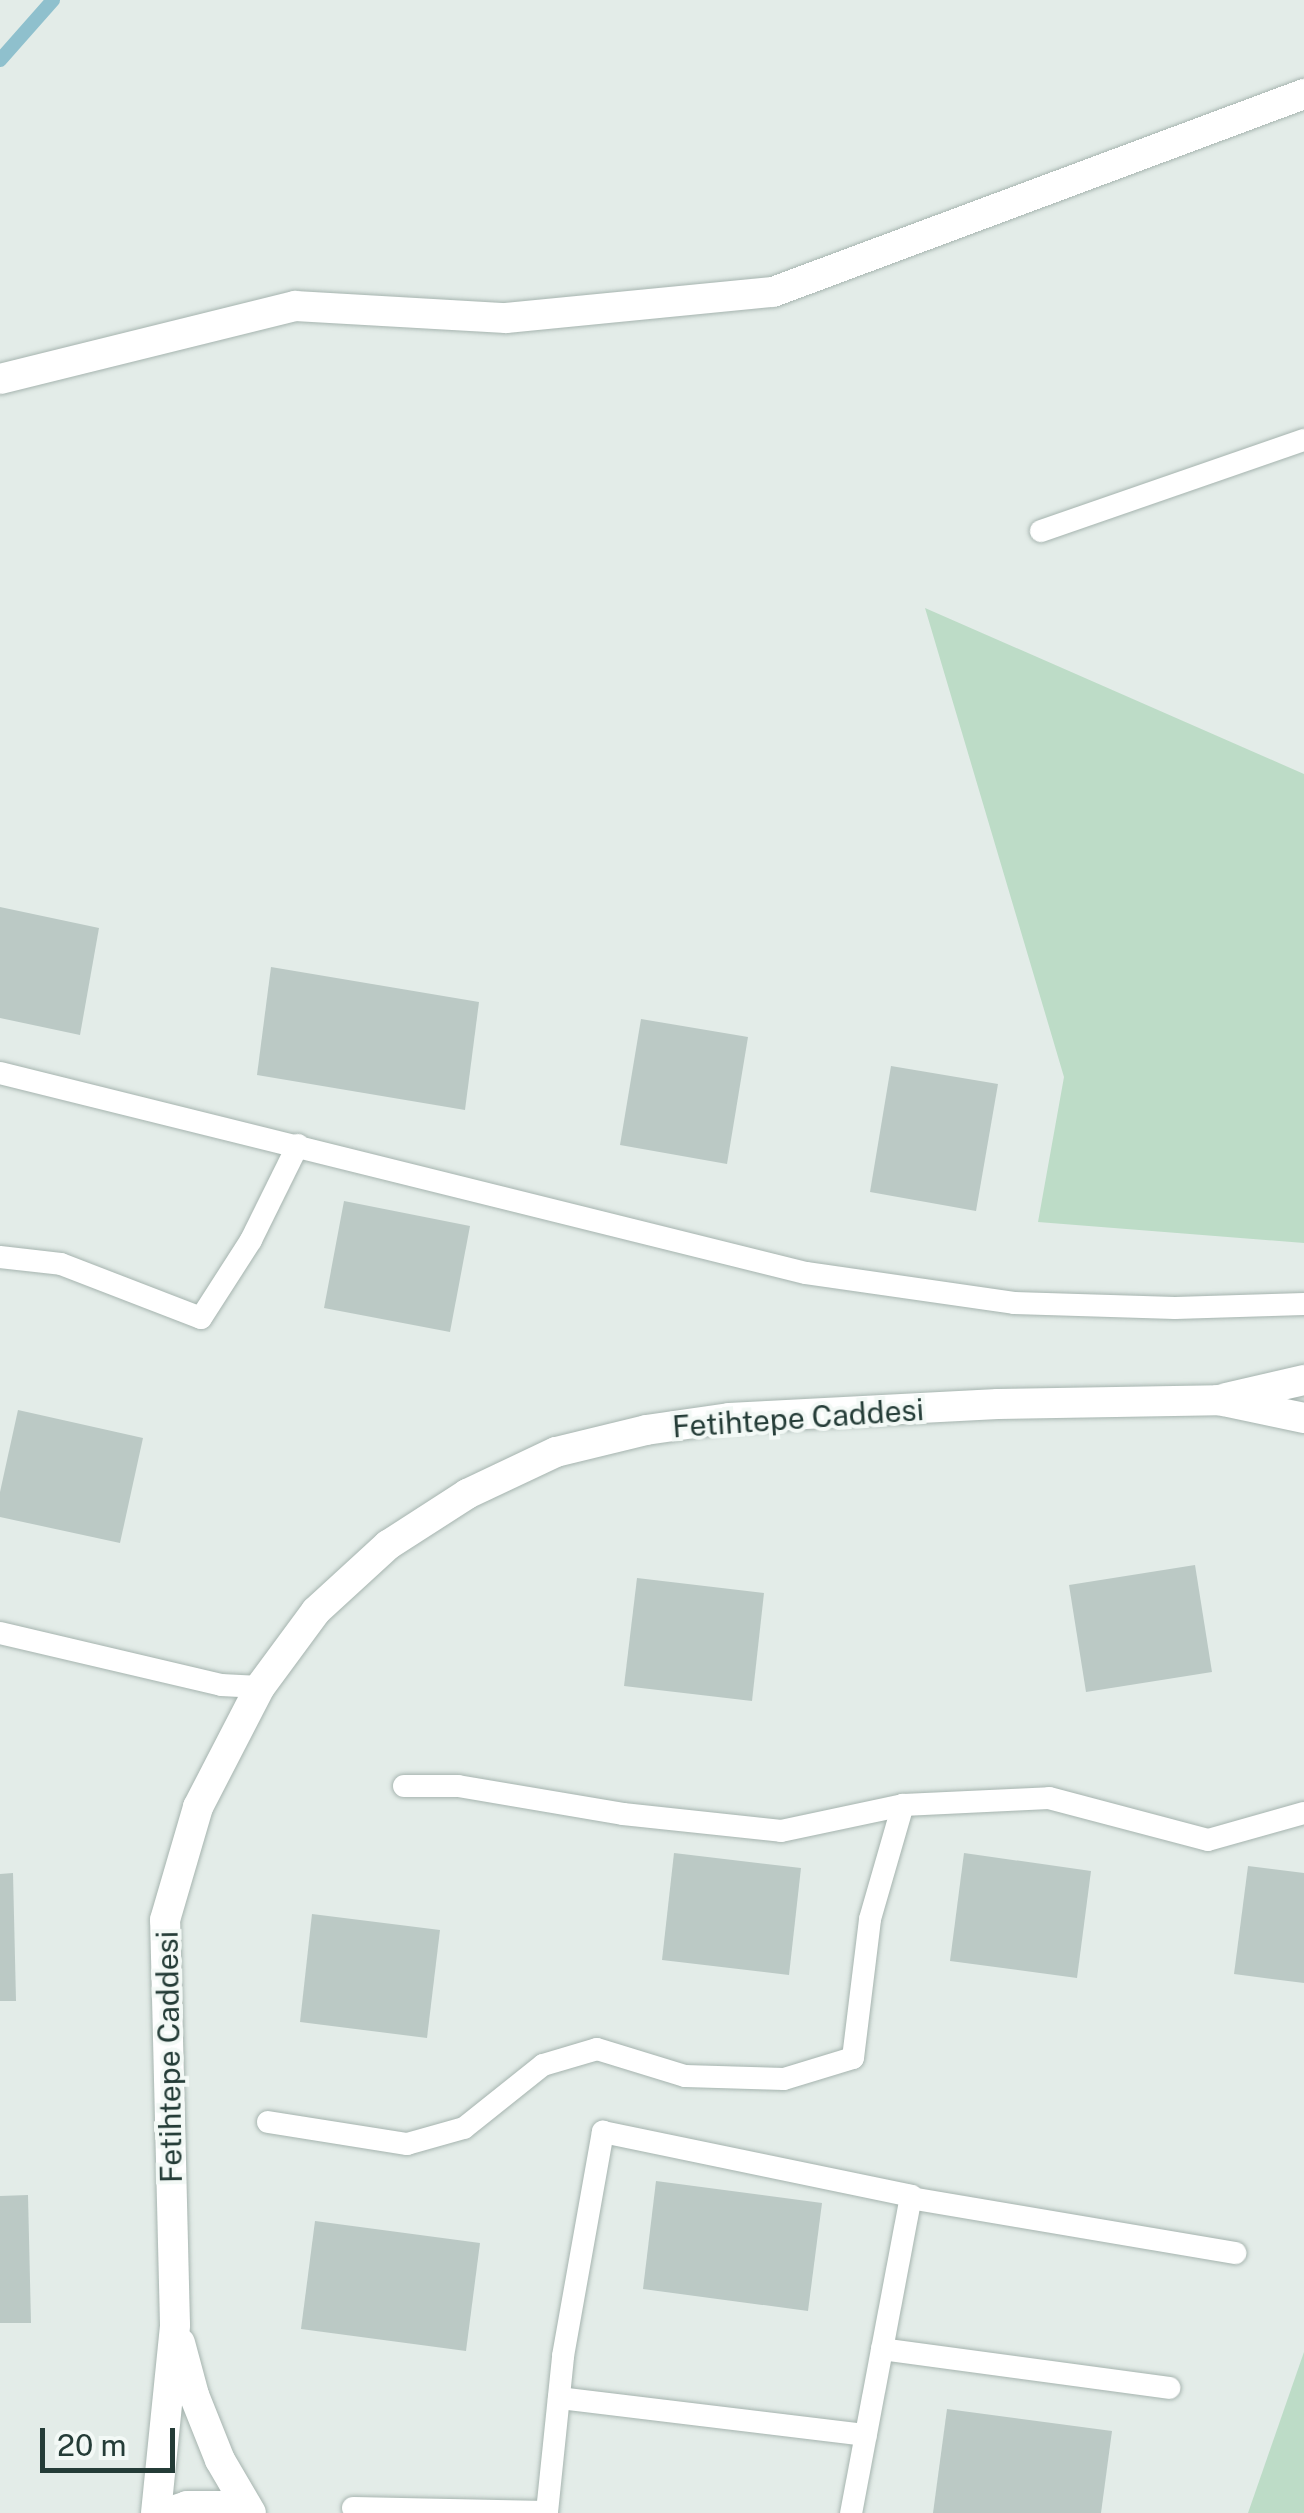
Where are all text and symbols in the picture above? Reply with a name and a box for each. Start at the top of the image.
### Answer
street label: Fetihtepe Caddesi [671,1391,925,1445]
street label: Fetihtepe Caddesi [149,1931,189,2183]
scale bar [45,2408,180,2470]
text: 20 m [57,2427,126,2463]

